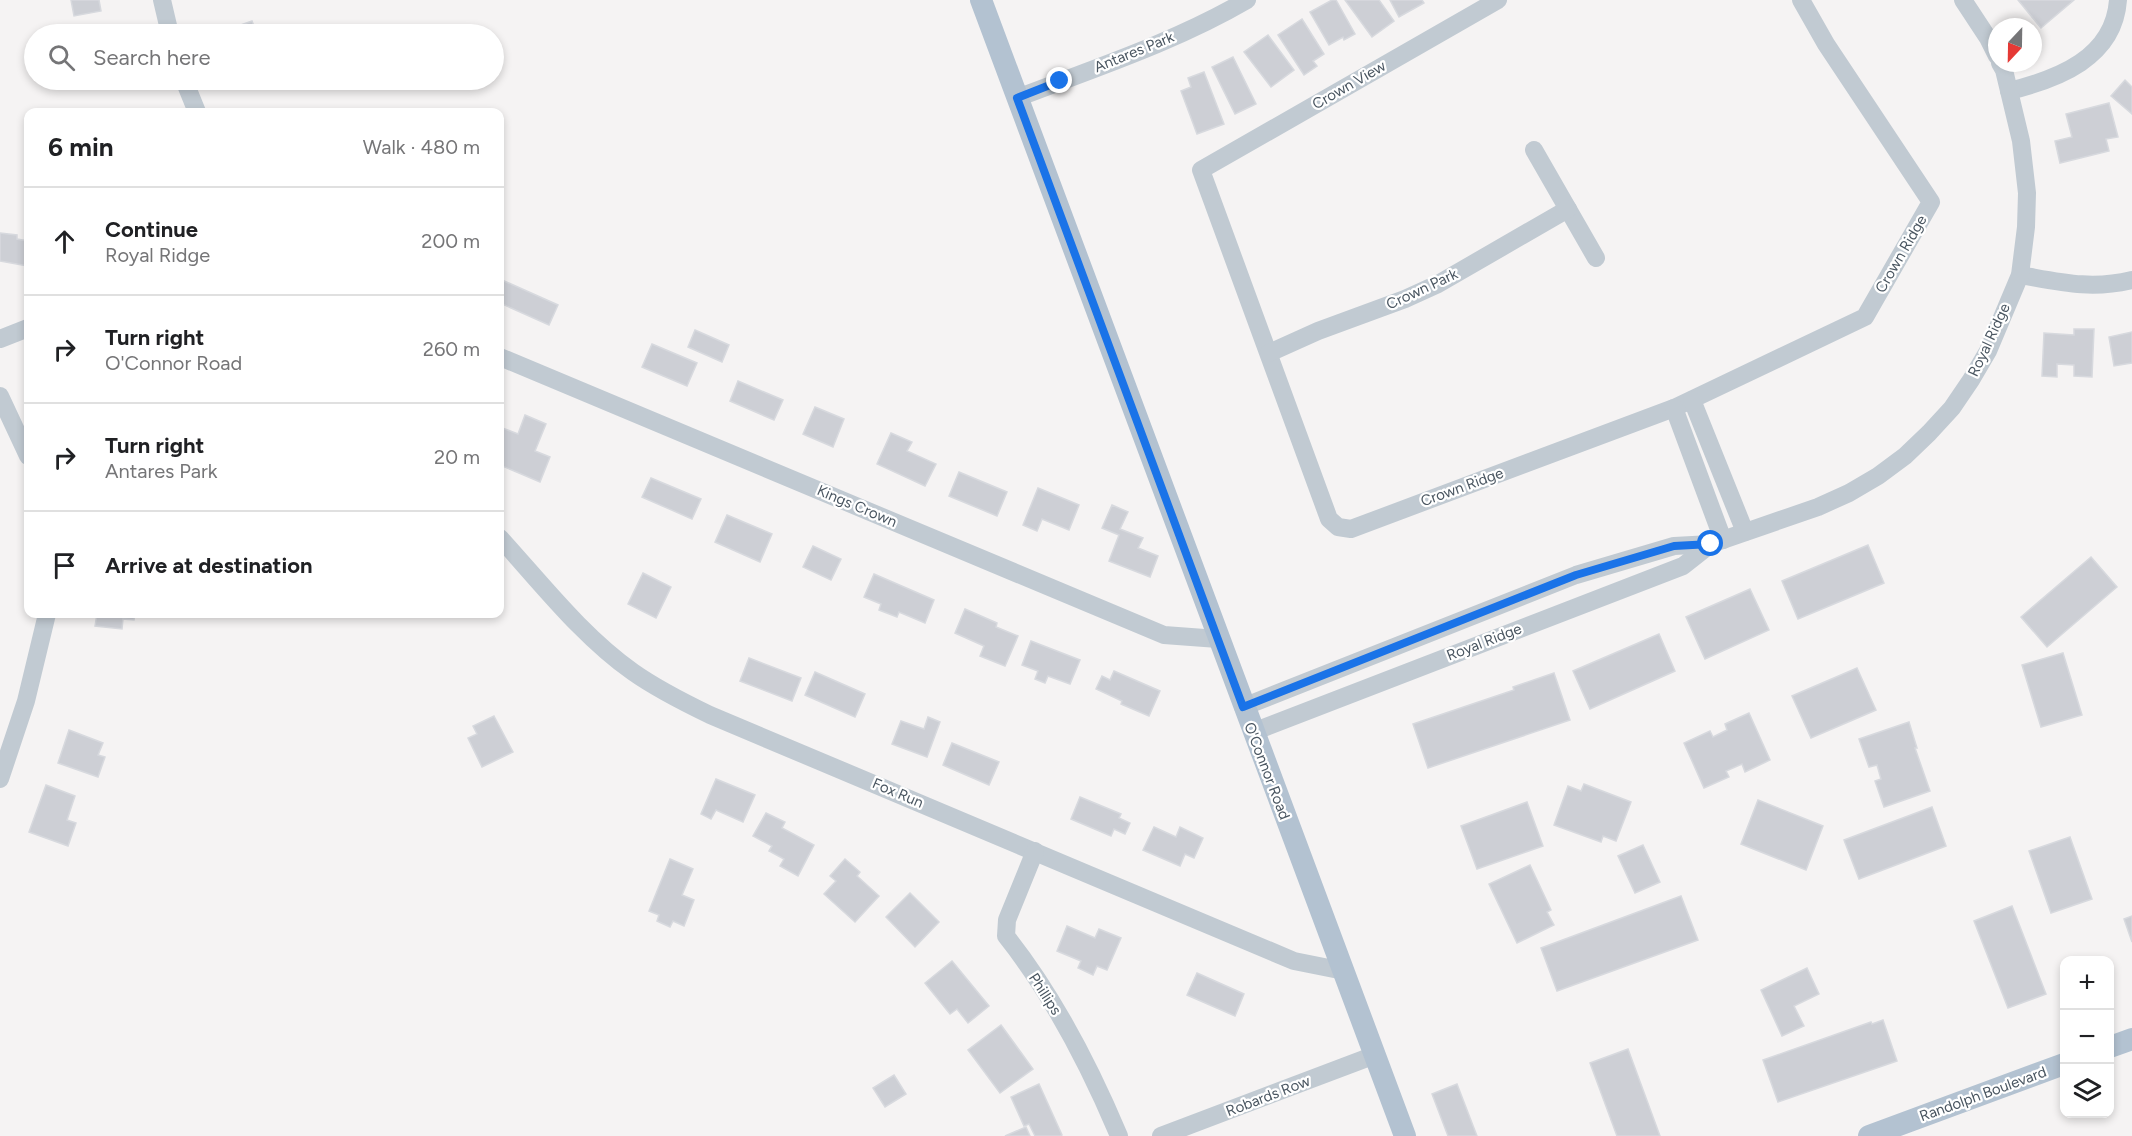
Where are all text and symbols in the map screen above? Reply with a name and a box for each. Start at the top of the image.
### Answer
north arrow [1988,18,2042,72]
search box [24,24,504,90]
street label: Antares Park [1092,28,1177,76]
icon: search [45,41,78,74]
text: Search here [93,44,211,71]
street label: Crown View [1309,57,1389,113]
route end [1046,67,1072,93]
text: 6 min [48,131,114,163]
text: Walk · 480 m [363,135,480,159]
street label: Crown Ridge [1871,212,1931,296]
text: Continue [105,216,198,243]
icon: ahead [48,225,81,258]
text: 200 m [421,229,480,253]
text: Royal Ridge [105,243,210,267]
street label: Crown Park [1383,264,1461,313]
street label: Royal Ridge [1964,300,2014,380]
text: Turn right [105,324,204,351]
icon: right [48,333,81,366]
text: 260 m [423,337,480,361]
text: O'Connor Road [105,351,242,375]
text: Turn right [105,432,204,459]
icon: right [48,441,81,474]
text: 20 m [434,445,480,469]
text: Antares Park [105,459,217,483]
street label: Crown Ridge [1418,464,1506,510]
street label: Kings Crown [814,481,900,531]
route start [1697,530,1723,556]
icon: arrive [48,549,81,582]
text: Arrive at destination [105,552,313,579]
street label: Royal Ridge [1444,619,1524,665]
street label: O'Connor Road [1240,720,1294,822]
street label: Fox Run [870,774,926,812]
map controls [2060,956,2114,1118]
button: + [2060,956,2114,1010]
street label: Phillips [1025,970,1065,1018]
button: − [2060,1010,2114,1064]
street label: Randolph Boulevard [1917,1063,2049,1125]
button: layers [2060,1064,2114,1118]
street label: Robards Row [1223,1072,1313,1120]

